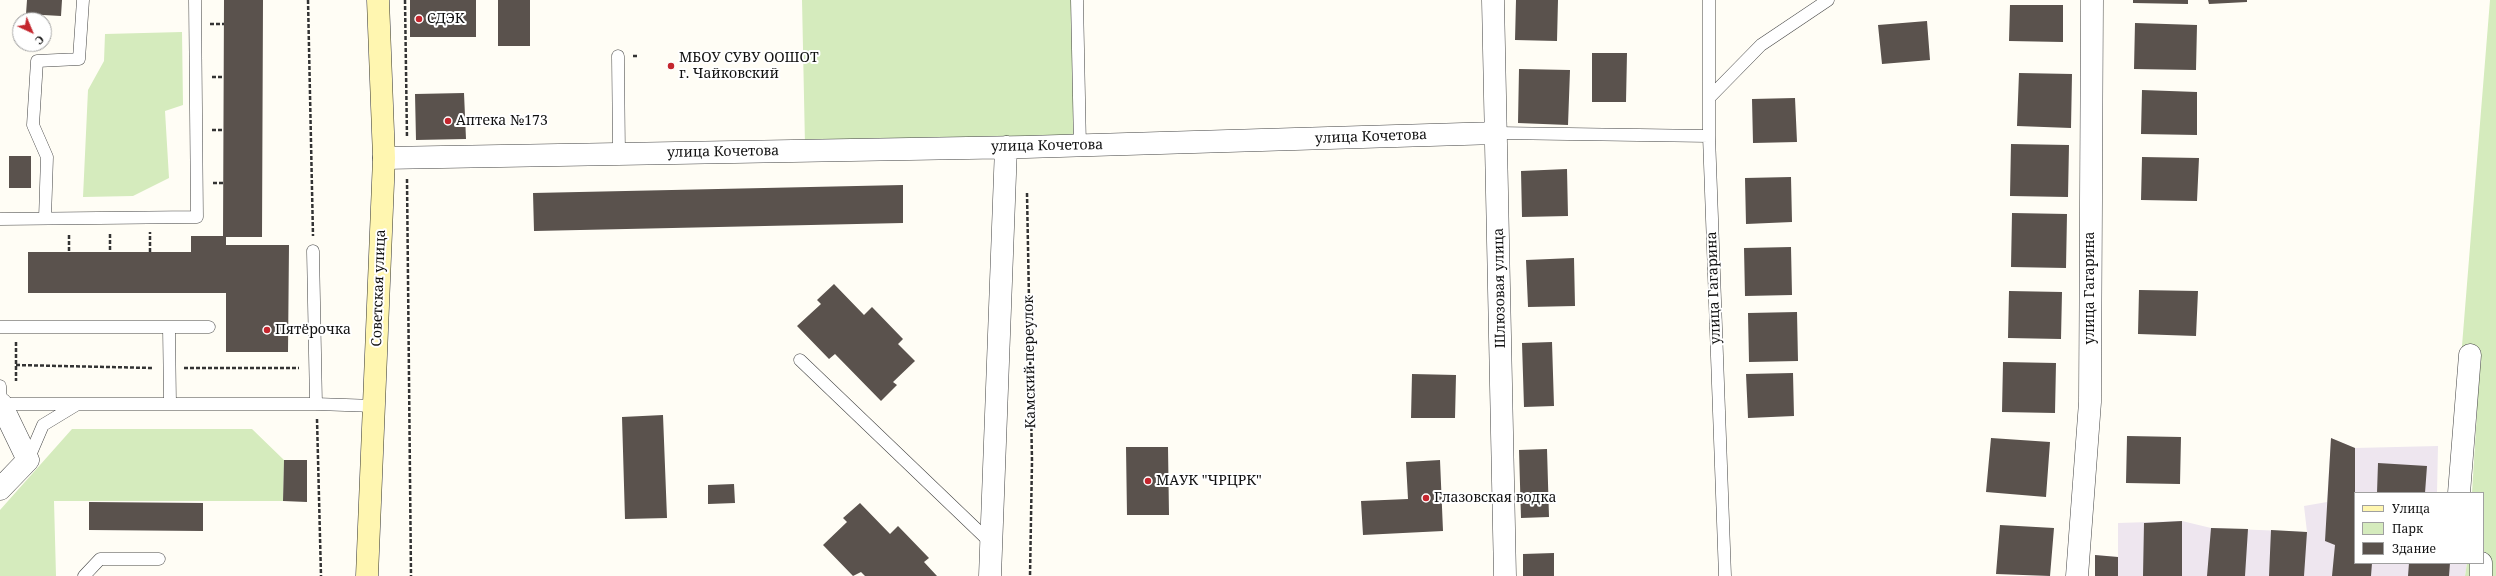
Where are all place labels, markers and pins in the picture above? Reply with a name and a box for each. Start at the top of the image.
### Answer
place label: СДЭК [427,11,465,27]
marker: СДЭК [414,14,424,24]
place label: МБОУ СУВУ ООШОТ г. Чайковский [679,50,819,82]
marker: МБОУ СУВУ ООШОТ г. Чайковский [666,61,676,71]
place label: Аптека №173 [456,113,548,129]
marker: Аптека №173 [443,116,453,126]
place label: Пятёрочка [275,322,351,338]
marker: Пятёрочка [262,325,272,335]
place label: МАУК "ЧРЦРК" [1156,473,1262,489]
marker: МАУК "ЧРЦРК" [1143,476,1153,486]
place label: Глазовская водка [1434,490,1556,506]
marker: Глазовская водка [1421,493,1431,503]

